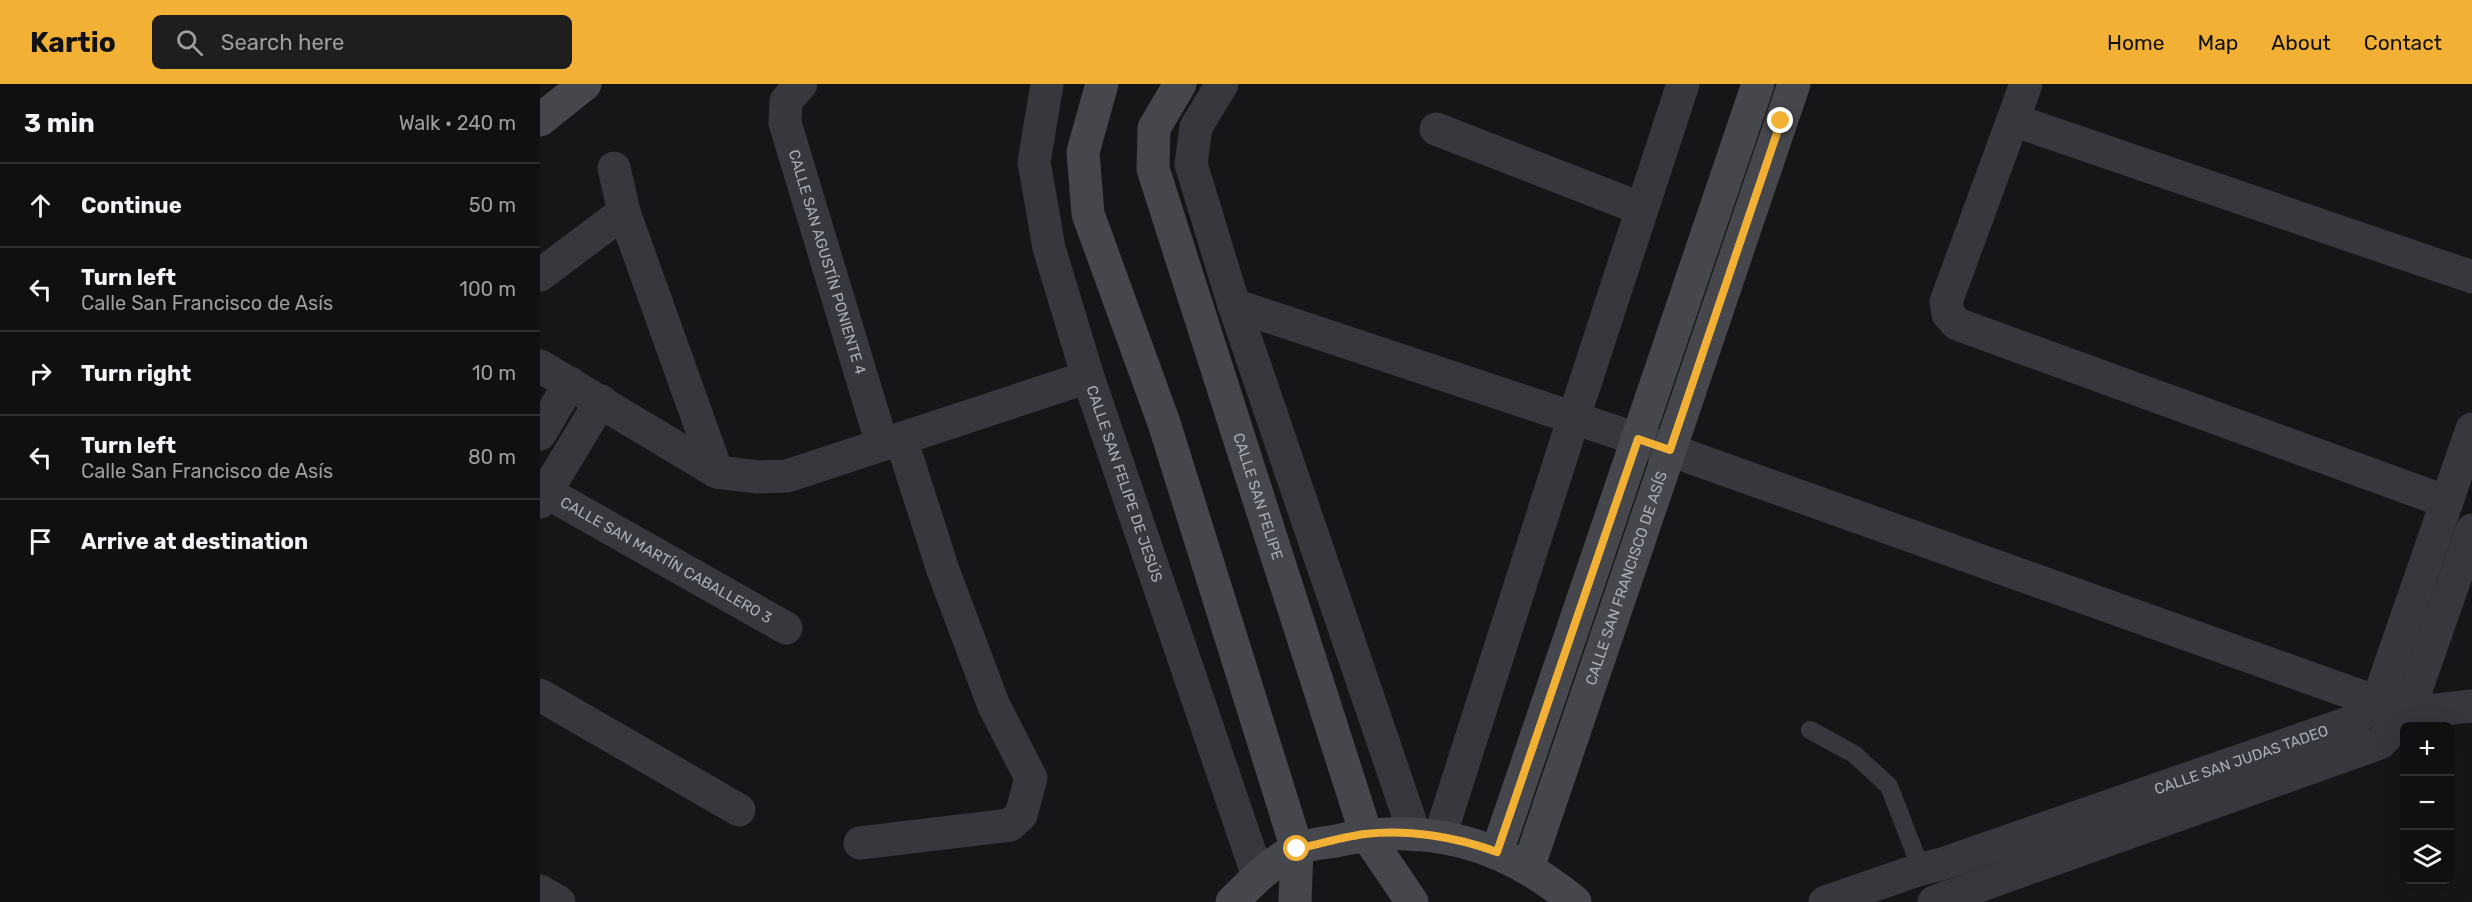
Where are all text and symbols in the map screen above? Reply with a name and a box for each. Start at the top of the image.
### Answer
search box [152,15,572,69]
text: Kartio [30,26,116,59]
icon: search [173,26,206,59]
text: Search here [221,29,344,56]
text: Home [2107,30,2164,55]
text: Map [2197,30,2238,55]
text: About [2271,30,2331,55]
text: Contact [2364,30,2442,55]
route end [1767,107,1793,133]
text: 3 min [24,108,95,139]
text: Walk · 240 m [399,111,516,135]
street label: CALLE SAN AGUSTÍN PONIENTE 4 [785,147,869,377]
icon: ahead [24,189,57,222]
text: Continue [81,192,182,219]
text: 50 m [469,193,516,217]
text: Turn left [81,264,176,291]
icon: left [24,273,57,306]
text: 100 m [459,277,516,301]
text: Calle San Francisco de Asís [81,291,333,315]
icon: right [24,357,57,390]
text: Turn right [81,360,191,387]
text: 10 m [472,361,516,385]
street label: CALLE SAN FELIPE DE JESÚS [1083,383,1166,585]
street label: CALLE SAN FELIPE [1229,431,1287,562]
text: Turn left [81,432,176,459]
icon: left [24,441,57,474]
text: 80 m [468,445,516,469]
text: Calle San Francisco de Asís [81,459,333,483]
street label: CALLE SAN FRANCISCO DE ASÍS [1582,469,1671,688]
street label: CALLE SAN MARTÍN CABALLERO 3 [557,493,775,627]
icon: arrive [24,525,57,558]
text: Arrive at destination [81,528,308,555]
street label: CALLE SAN JUDAS TADEO [2152,722,2331,799]
map controls [2400,722,2454,884]
button: + [2400,722,2454,776]
button: − [2400,776,2454,830]
button: layers [2400,830,2454,884]
route start [1283,835,1309,861]

